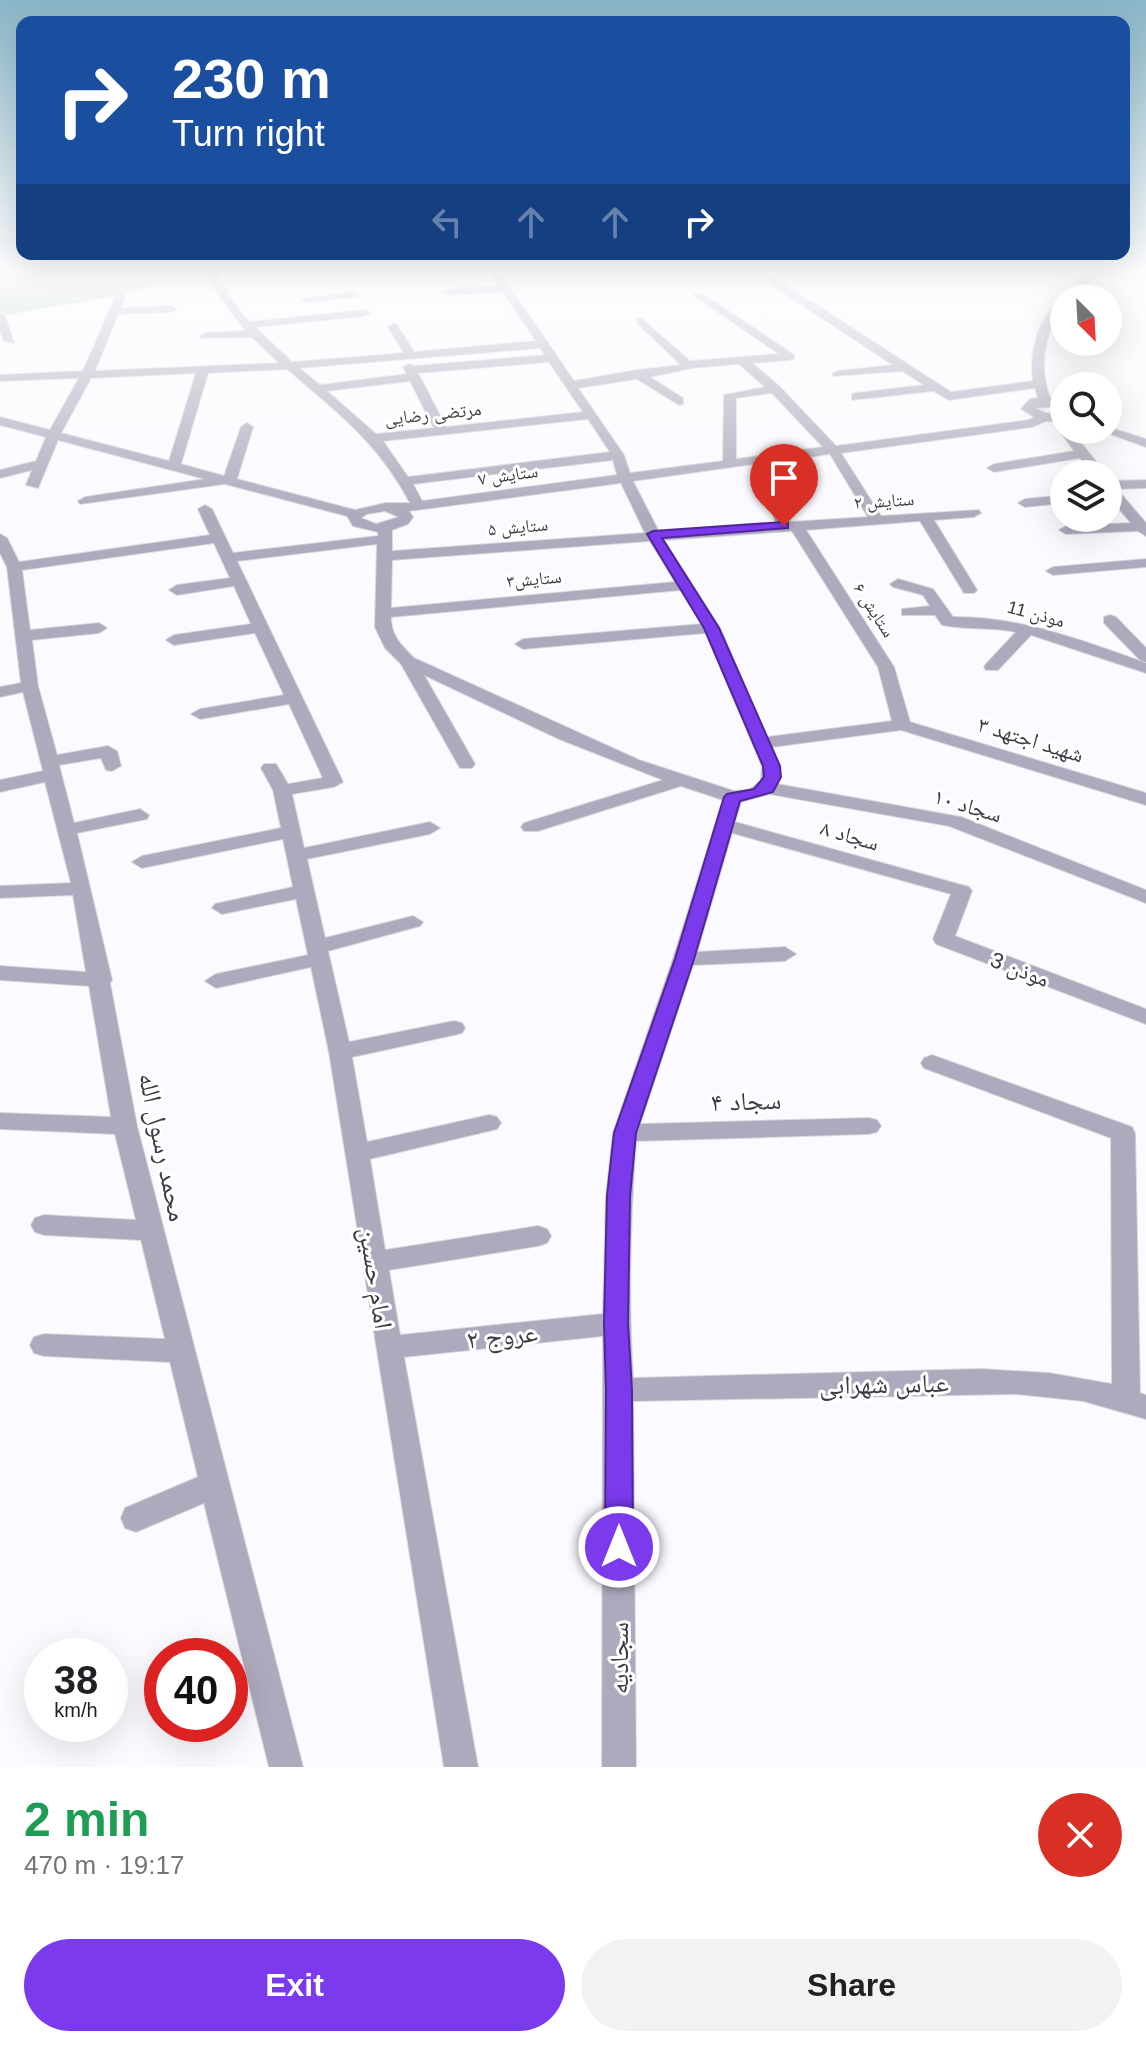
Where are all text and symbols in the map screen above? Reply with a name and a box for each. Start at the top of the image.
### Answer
text: 230 m [172,47,331,110]
icon: right [40,48,144,152]
text: Turn right [172,113,325,154]
icon: left [425,200,469,244]
icon: ahead [509,200,553,244]
icon: ahead [593,200,637,244]
icon: right [677,200,721,244]
north arrow [1050,284,1122,356]
map controls [1050,284,1122,532]
button: search [1050,372,1122,444]
street label: مرتضی رضایی [384,399,482,430]
pin [750,444,818,526]
icon: arrive [762,456,806,500]
button: layers [1050,460,1122,532]
street label: ستایش ۷ [477,461,539,490]
street label: ستایش ۲ [853,489,915,514]
street label: ستایش ۵ [487,514,549,541]
street label: ستایش۳ [506,567,563,592]
street label: ستایش ۶ [848,579,899,641]
street label: موذن 11 [1005,597,1067,632]
street label: شهید اجتهد ۳ [975,712,1087,767]
street label: سجاد ۱۰ [931,783,1005,828]
street label: سجاد ۸ [818,815,882,856]
street label: موذن 3 [987,947,1053,993]
street label: محمد رسول الله [132,1070,193,1224]
street label: سجاد ۴ [710,1085,782,1117]
street label: امام حسین [350,1225,399,1332]
street label: عروج ۲ [465,1317,539,1356]
street label: عباس شهرابی [819,1368,949,1401]
position arrow [577,1505,661,1589]
street label: سجادیه [604,1622,634,1694]
speed limit sign: 40 [144,1638,248,1742]
text: 38 [54,1658,98,1702]
text: km/h [54,1699,98,1721]
text: 2 min [24,1793,149,1846]
button: close [1038,1793,1122,1877]
text: 470 m · 19:17 [24,1850,184,1880]
button: Exit [24,1939,565,2031]
button: Share [581,1939,1122,2031]

